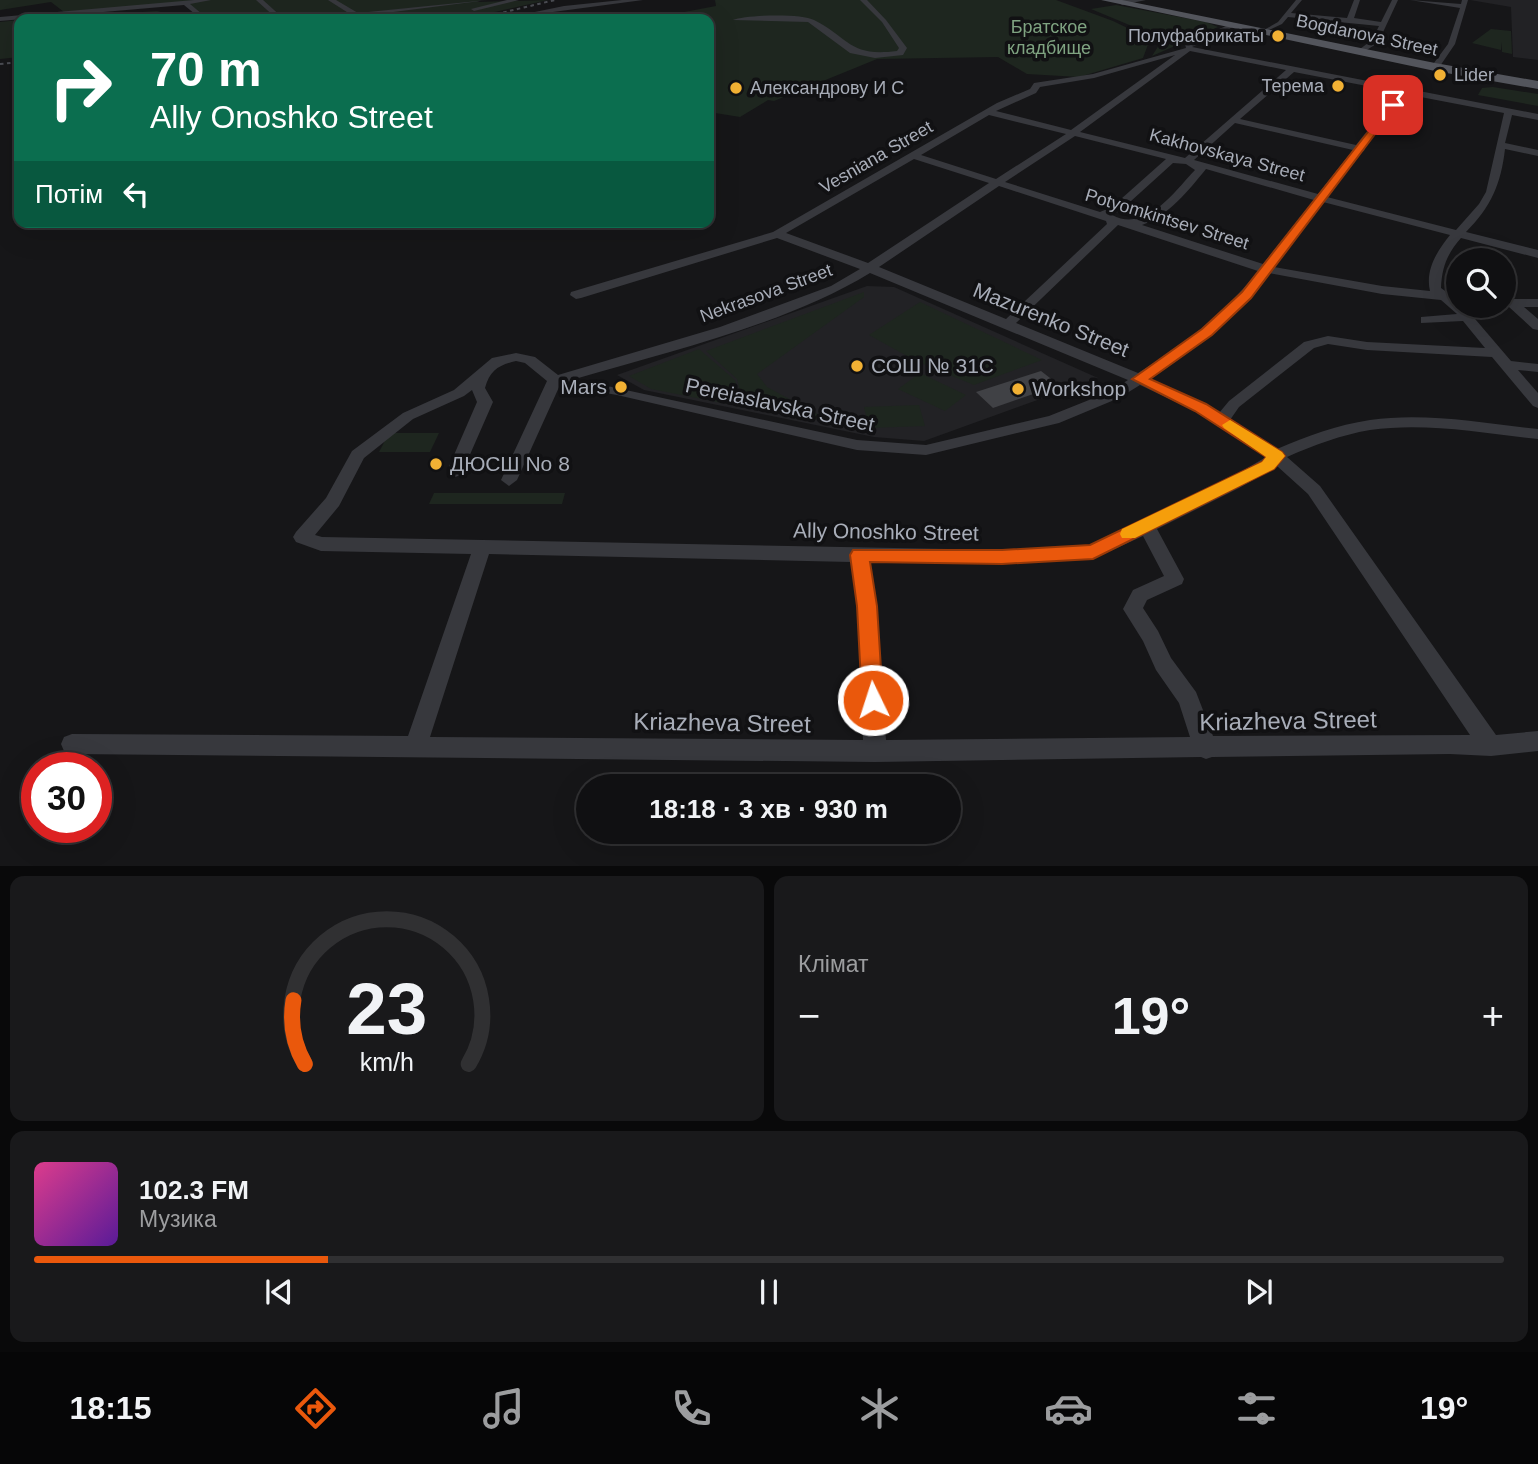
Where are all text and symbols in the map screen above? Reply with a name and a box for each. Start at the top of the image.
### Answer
street label: Bogdanova Street [1294,10,1440,60]
park label: Братское кладбище [1007,17,1091,58]
place label: Полуфабрикаты [1128,26,1264,46]
marker: Полуфабрикаты [1270,28,1286,44]
icon: right [35,42,126,133]
text: 70 m [150,42,262,96]
place label: Lider [1454,65,1494,85]
marker: Lider [1432,67,1448,83]
pin [1363,75,1423,135]
place label: Терема [1262,76,1325,96]
place label: Александрову И С [750,78,904,98]
marker: Терема [1330,78,1346,94]
marker: Александрову И С [728,80,744,96]
icon: arrive [1374,86,1412,124]
text: Ally Onoshko Street [150,99,433,135]
street label: Vesniana Street [816,117,936,197]
street label: Kakhovskaya Street [1147,125,1307,185]
icon: left [117,175,155,213]
text: Потім [35,179,103,209]
street label: Potyomkintsev Street [1083,185,1251,253]
map controls [1446,248,1516,318]
button: search [1446,248,1516,318]
street label: Nekrasova Street [697,260,835,326]
street label: Mazurenko Street [970,278,1132,361]
place label: СОШ № 31С [871,354,994,377]
marker: СОШ № 31С [849,358,865,374]
street label: Pereiaslavska Street [684,373,877,436]
place label: Mars [560,375,607,398]
place label: Workshop [1032,377,1126,400]
marker: Mars [613,379,629,395]
marker: Workshop [1010,381,1026,397]
place label: ДЮСШ No 8 [450,452,570,475]
marker: ДЮСШ No 8 [428,456,444,472]
street label: Ally Onoshko Street [793,518,979,545]
position arrow [836,663,910,737]
street label: Kriazheva Street [1199,705,1377,736]
street label: Kriazheva Street [633,707,811,738]
speed limit sign: 30 [21,752,112,843]
text: 18:18 · 3 хв · 930 m [649,794,888,824]
text: Клімат [798,951,869,977]
text: 23 [347,969,427,1050]
text: 19° [1112,987,1190,1045]
text: − [798,995,820,1037]
text: + [1482,995,1504,1037]
text: km/h [360,1048,414,1076]
text: 102.3 FM [139,1175,249,1205]
text: Музика [139,1206,217,1232]
icon: previous [260,1273,298,1311]
icon: pause [750,1273,788,1311]
icon: next [1240,1273,1278,1311]
icon: directions [291,1384,340,1433]
icon: music [479,1384,528,1433]
icon: phone [667,1384,716,1433]
icon: climate [855,1384,904,1433]
icon: car [1044,1384,1093,1433]
icon: filters [1232,1384,1281,1433]
text: 18:15 [70,1390,151,1426]
text: 19° [1420,1390,1468,1426]

